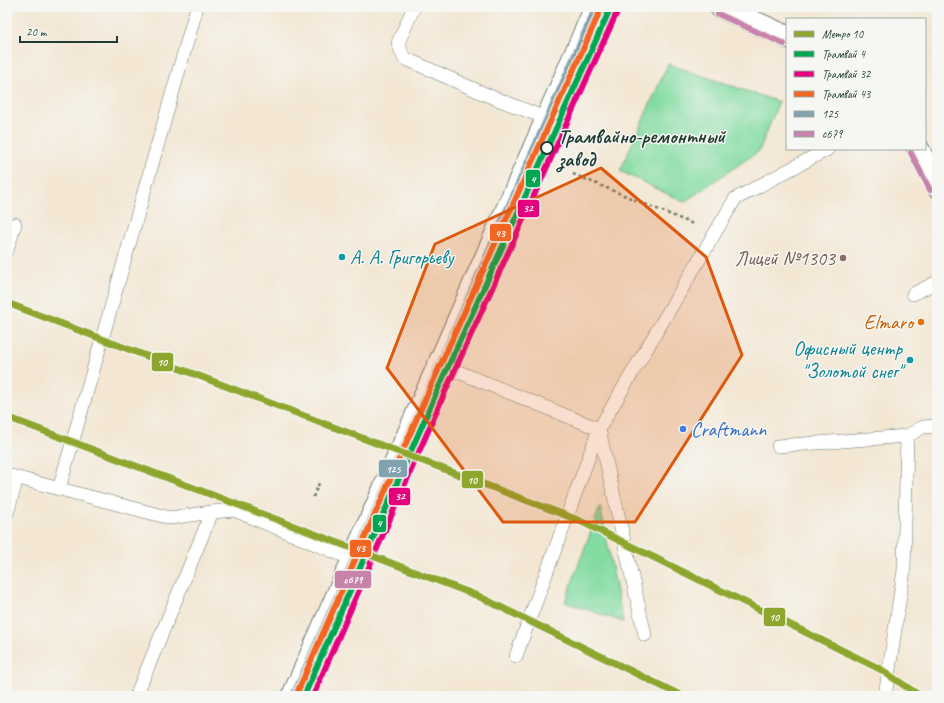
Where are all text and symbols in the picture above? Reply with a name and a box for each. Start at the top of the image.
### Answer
scale bar [20,18,117,44]
legend [786,18,926,150]
text: 20 m [26,24,48,40]
text: Метро 10 [822,26,865,42]
text: Трамвай 4 [822,46,867,62]
text: Трамвай 32 [822,66,872,82]
text: Трамвай 43 [822,86,872,102]
text: 125 [822,106,839,122]
place label: Трамвайно-ремонтный завод [556,124,726,173]
text: с679 [822,126,844,142]
marker: Трамвайно-ремонтный завод [540,141,554,155]
line badge: 4 [525,169,541,188]
text: 4 [531,172,538,186]
line badge: 32 [517,199,540,218]
text: 32 [523,201,534,215]
line badge: 43 [489,223,512,242]
text: 43 [495,226,506,240]
place label: А. А. Григорьеву [350,245,456,270]
place label: Лицей №1303 [735,246,837,271]
marker: А. А. Григорьеву [337,252,347,262]
marker: Лицей №1303 [838,253,848,263]
place label: Elmaro [864,310,915,335]
marker: Elmaro [916,317,926,327]
place label: Офисный центр "Золотой снег" [793,336,906,384]
line badge: 10 [151,352,174,372]
text: 10 [157,355,168,369]
marker: Офисный центр "Золотой снег" [905,355,915,365]
place label: Craftmann [691,417,767,442]
marker: Craftmann [678,424,688,434]
line badge: 125 [378,459,408,478]
text: 125 [386,462,402,476]
line badge: 10 [461,470,484,489]
text: 10 [467,473,478,487]
line badge: 32 [388,487,411,506]
text: 32 [395,489,406,503]
line badge: 4 [372,514,387,533]
text: 4 [377,516,384,530]
line badge: 43 [349,539,372,558]
text: 43 [355,541,366,555]
line badge: с679 [334,570,372,589]
text: с679 [344,572,364,586]
line badge: 10 [763,607,786,627]
text: 10 [769,610,780,624]

